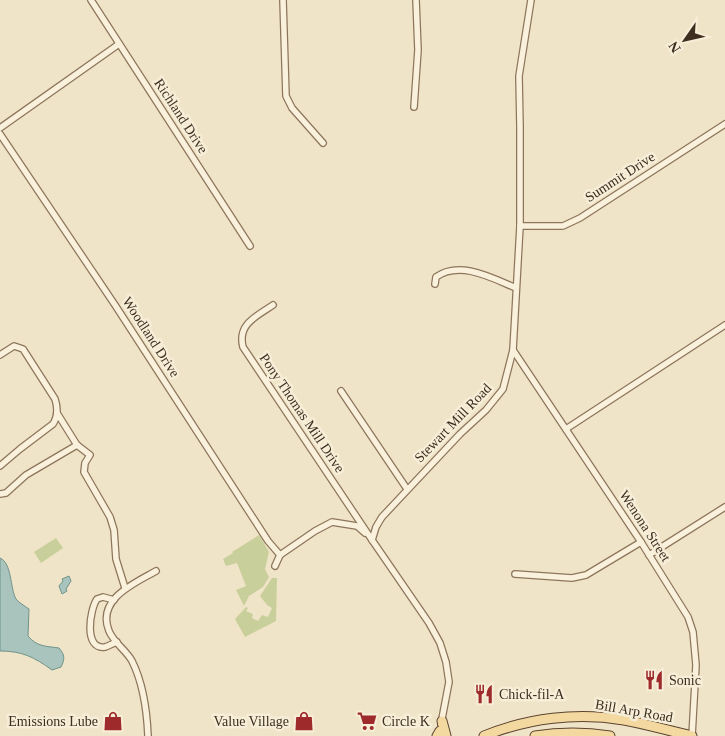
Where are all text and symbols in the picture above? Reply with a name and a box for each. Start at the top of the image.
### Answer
north arrow [660,15,710,65]
text: N [666,39,684,55]
street label: Richland Drive [151,76,211,156]
street label: Summit Drive [582,149,658,205]
street label: Woodland Drive [119,294,183,380]
street label: Pony Thomas Mill Drive [257,351,347,475]
street label: Stewart Mill Road [412,381,494,465]
street label: Wenona Street [616,488,674,564]
restaurant icon: Sonic [643,669,665,691]
place label: Sonic [669,673,701,688]
restaurant icon: Chick-fil-A [473,683,495,705]
place label: Chick-fil-A [499,687,565,702]
street label: Bill Arp Road [594,697,674,725]
shop icon: Emissions Lube [102,710,124,732]
shop icon: Value Village [293,710,315,732]
supermarket icon: Circle K [356,710,378,732]
place label: Emissions Lube [8,714,98,729]
place label: Value Village [214,714,289,729]
place label: Circle K [382,714,430,729]

